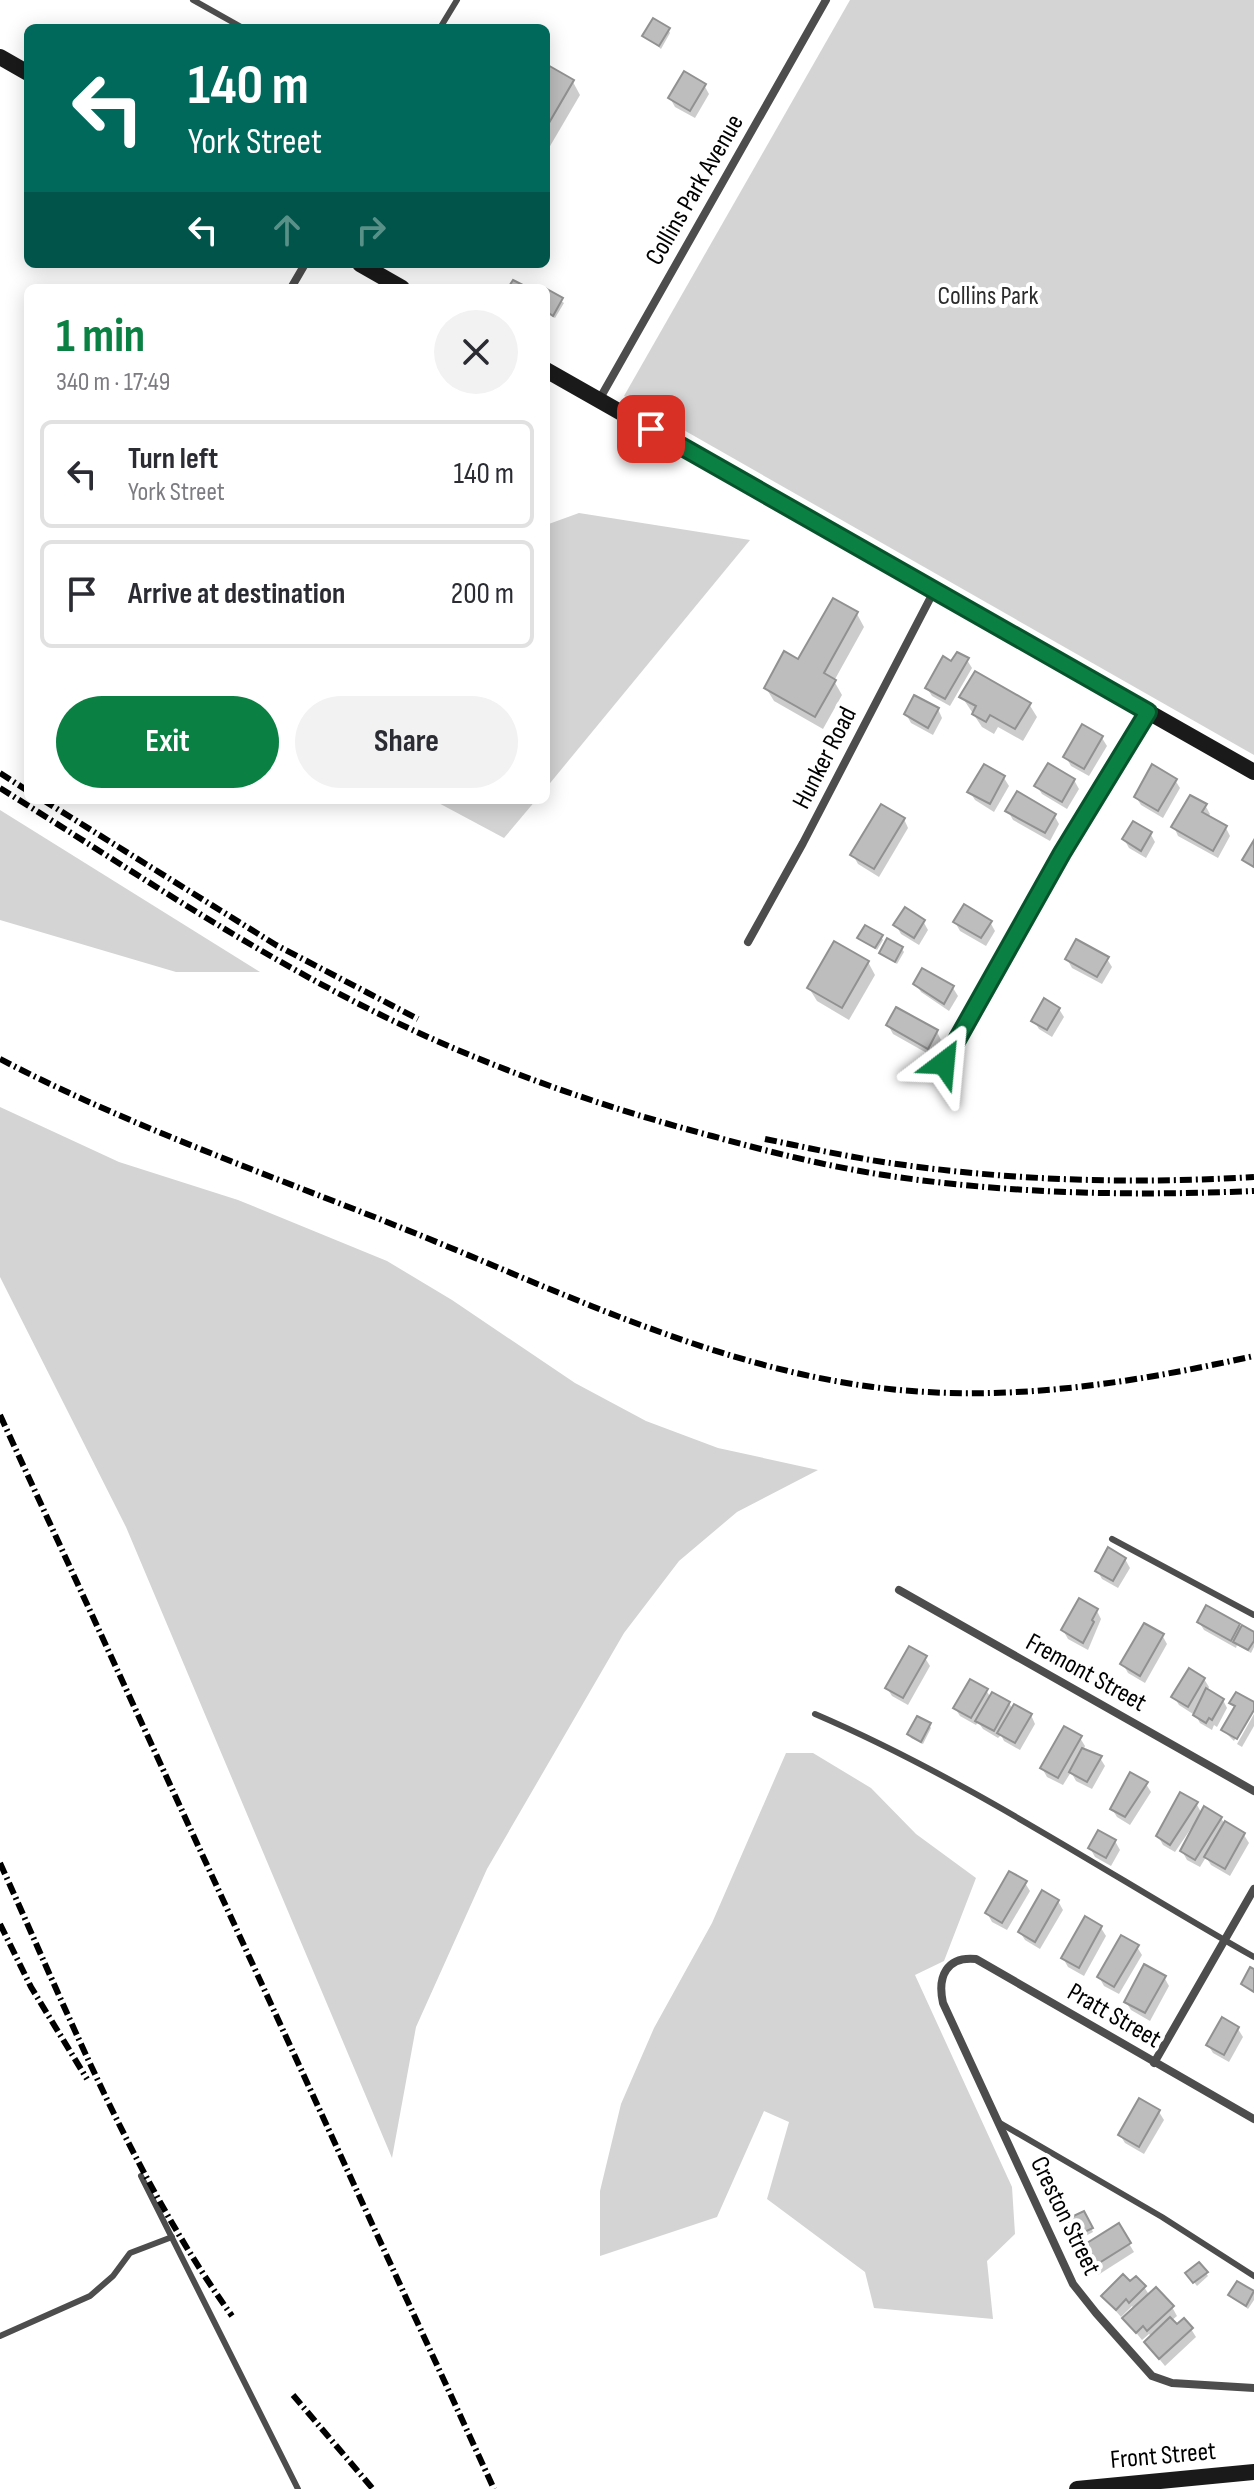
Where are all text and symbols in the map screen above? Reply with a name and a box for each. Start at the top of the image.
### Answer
text: 140 m [188,53,309,120]
icon: left [56,56,160,160]
street label: Collins Park Avenue [639,109,751,271]
text: York Street [188,121,322,164]
icon: left [181,208,225,252]
icon: ahead [265,208,309,252]
icon: right [349,208,393,252]
park label: Collins Park [938,281,1038,312]
text: 1 min [56,308,145,365]
button: close [434,310,518,394]
text: 340 m · 17:49 [56,367,170,398]
pin [617,395,685,463]
icon: arrive [629,407,673,451]
text: Turn left [128,441,218,477]
icon: left [60,452,104,496]
text: 140 m [454,456,514,492]
text: York Street [128,477,225,508]
icon: arrive [60,572,104,616]
text: Arrive at destination [128,576,345,612]
text: 200 m [451,576,514,612]
button: Exit [56,696,279,788]
button: Share [295,696,518,788]
street label: Hunker Road [786,702,864,814]
position arrow [902,1021,986,1105]
street label: Fremont Street [1020,1627,1152,1719]
street label: Pratt Street [1062,1977,1166,2055]
street label: Creston Street [1023,2152,1107,2280]
street label: Front Street [1109,2436,1217,2476]

